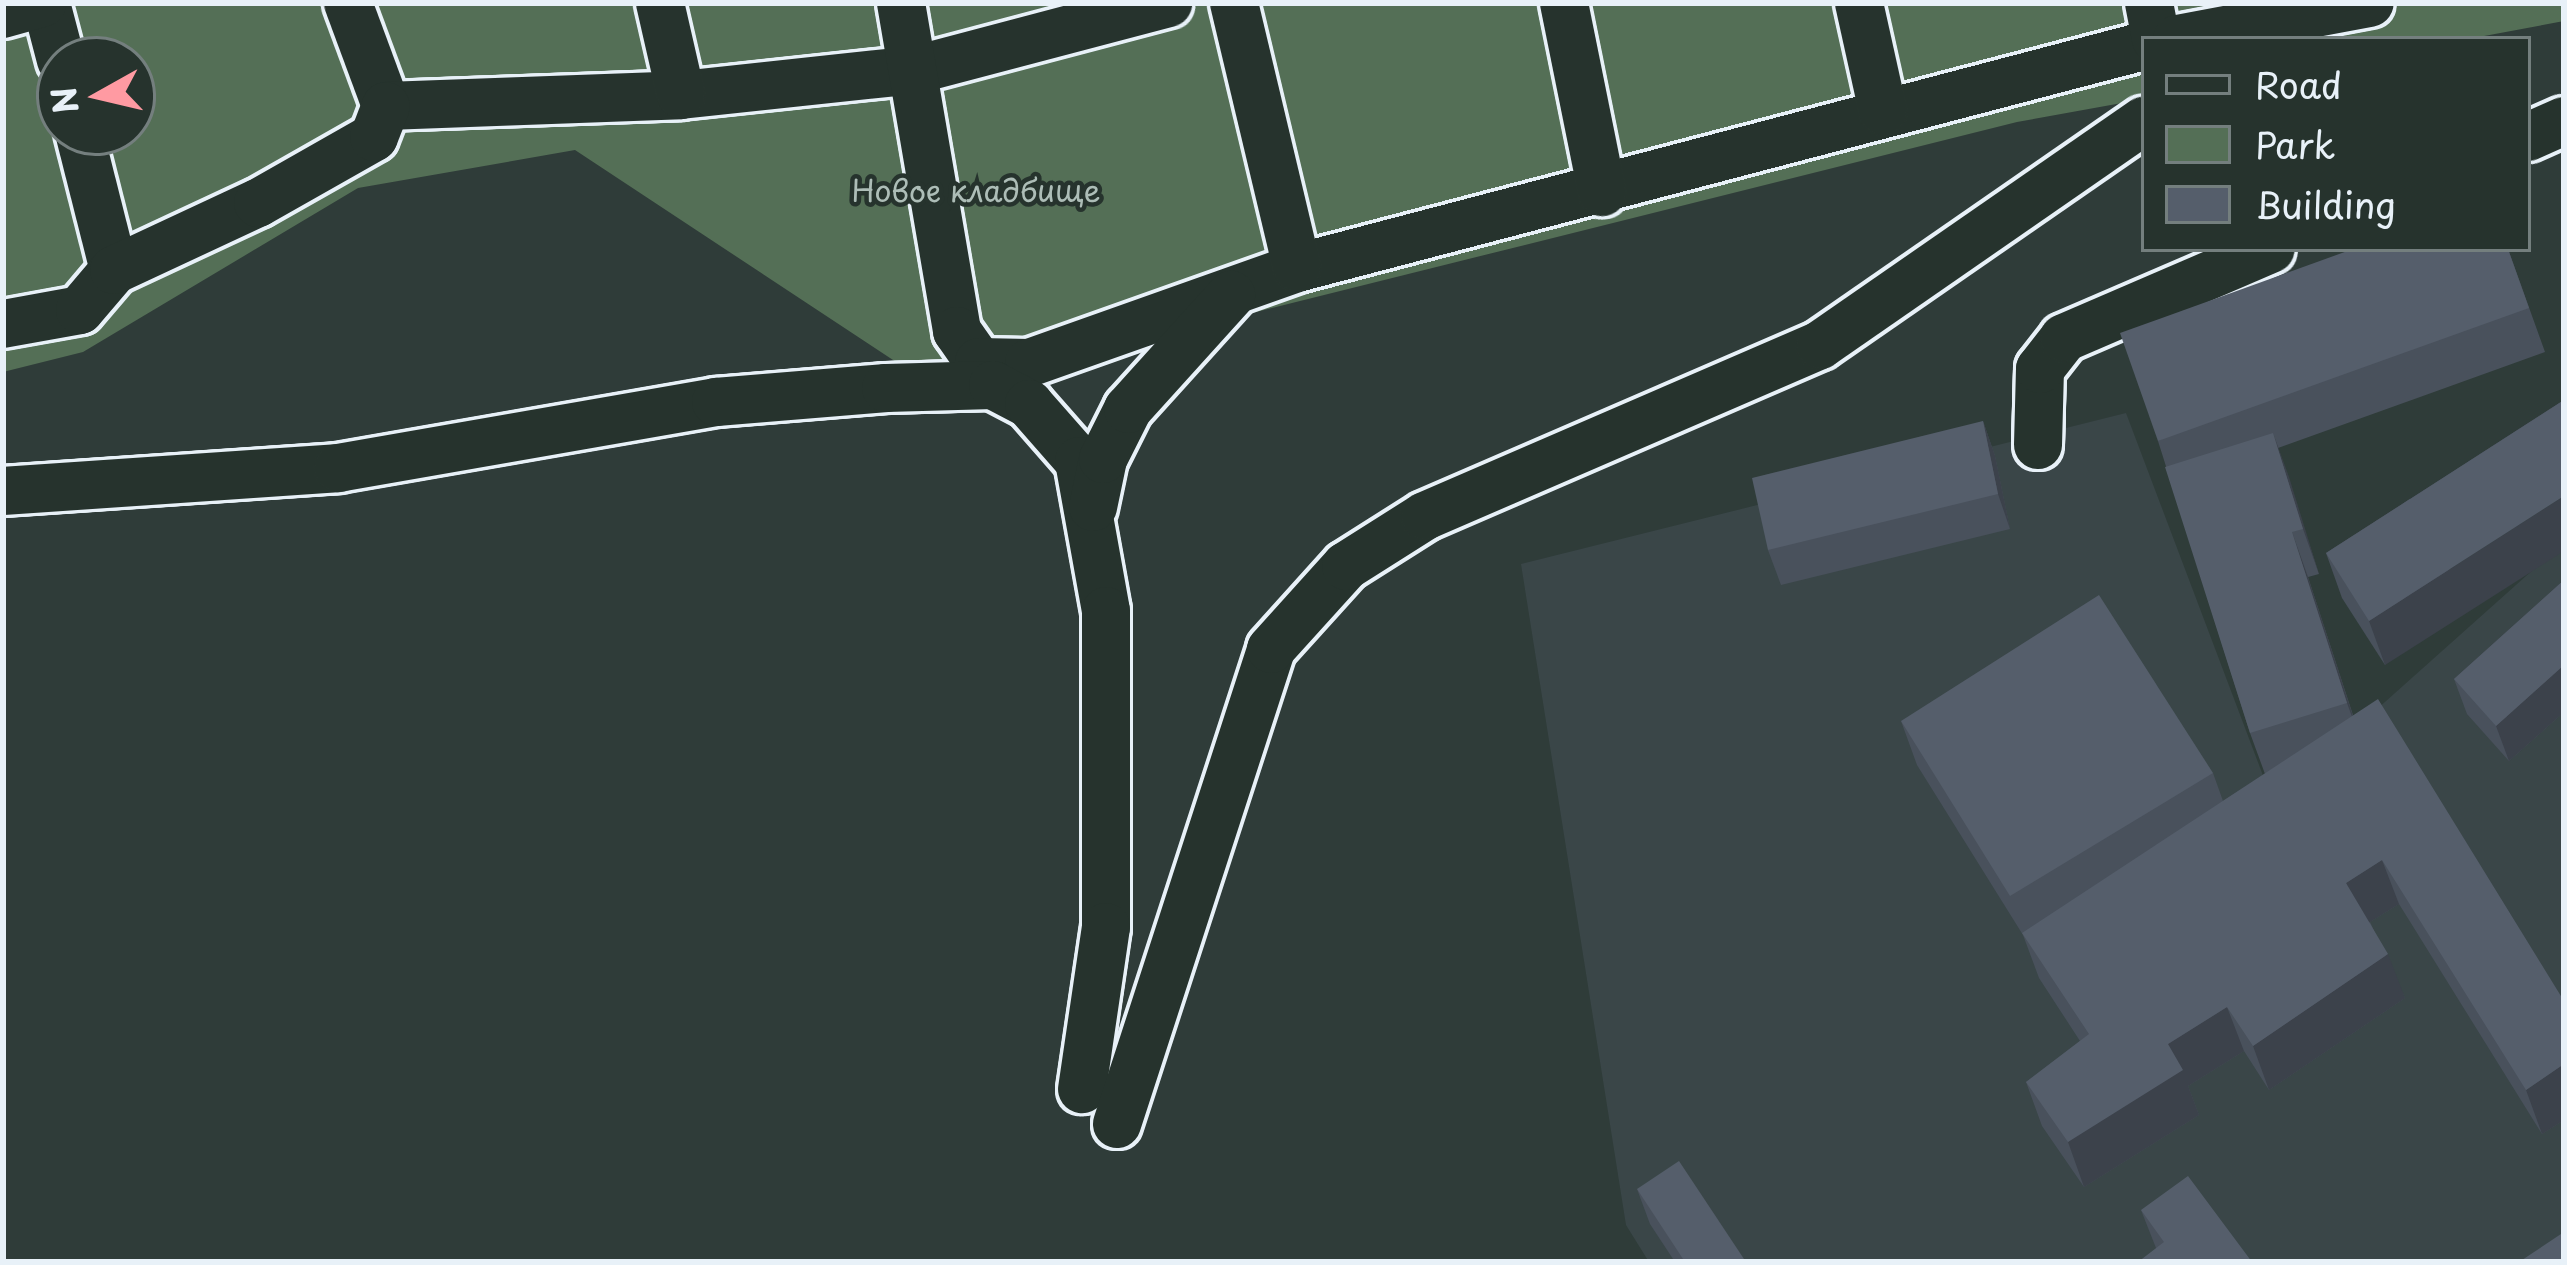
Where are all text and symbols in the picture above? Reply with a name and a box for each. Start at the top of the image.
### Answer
north arrow [36,36,156,156]
legend [2141,36,2531,252]
text: Road [2255,57,2342,111]
text: N [37,84,90,117]
text: Park [2255,117,2335,171]
park label: Новое кладбище [850,172,1102,208]
text: Building [2255,177,2396,231]

